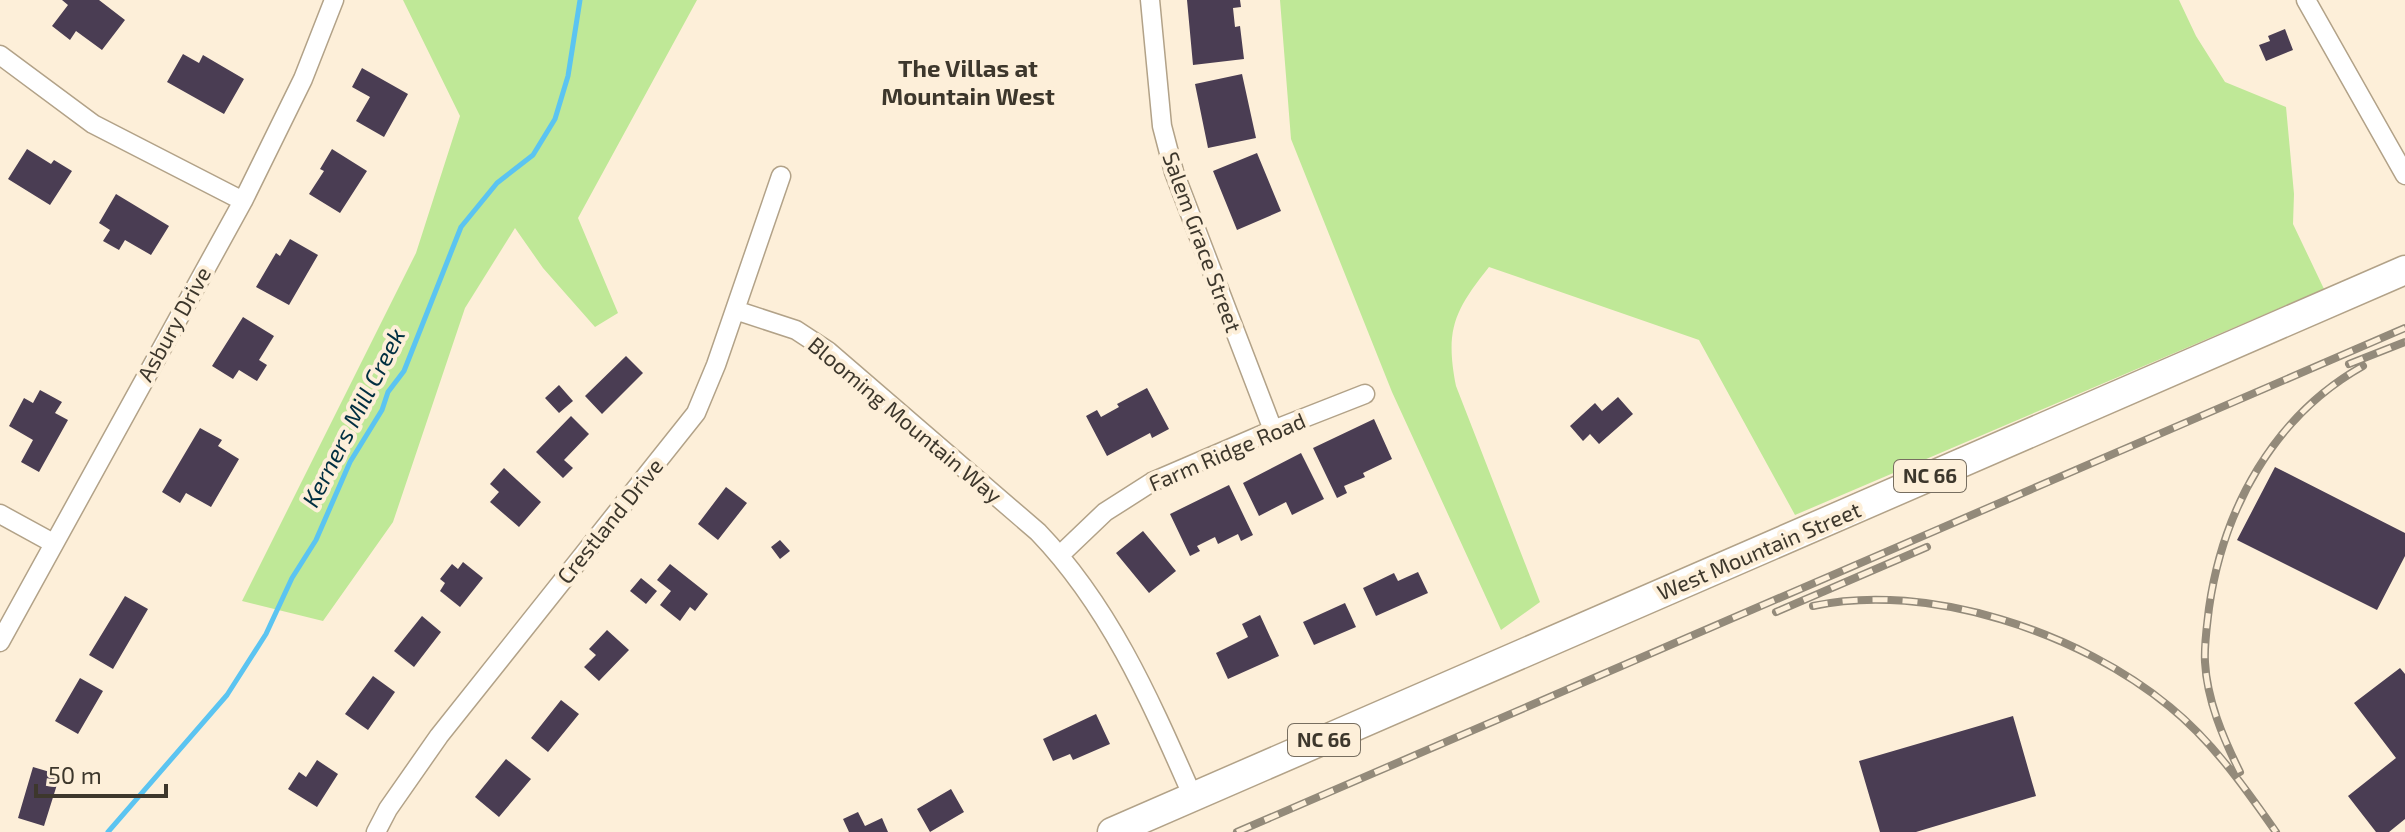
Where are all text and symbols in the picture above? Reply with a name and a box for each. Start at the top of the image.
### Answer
district label: The Villas at Mountain West [881,53,1055,110]
street label: Salem Grace Street [1158,148,1248,335]
street label: Asbury Drive [131,262,215,385]
water label: Kerners Mill Creek [295,323,410,512]
street label: Blooming Mountain Way [804,331,1008,508]
street label: Farm Ridge Road [1144,406,1309,496]
street label: Crestland Drive [551,453,668,588]
road number: NC 66 [1894,460,1966,492]
street label: West Mountain Street [1653,495,1864,605]
road number: NC 66 [1288,724,1360,756]
scale bar [36,748,166,798]
text: 50 m [48,760,102,789]

